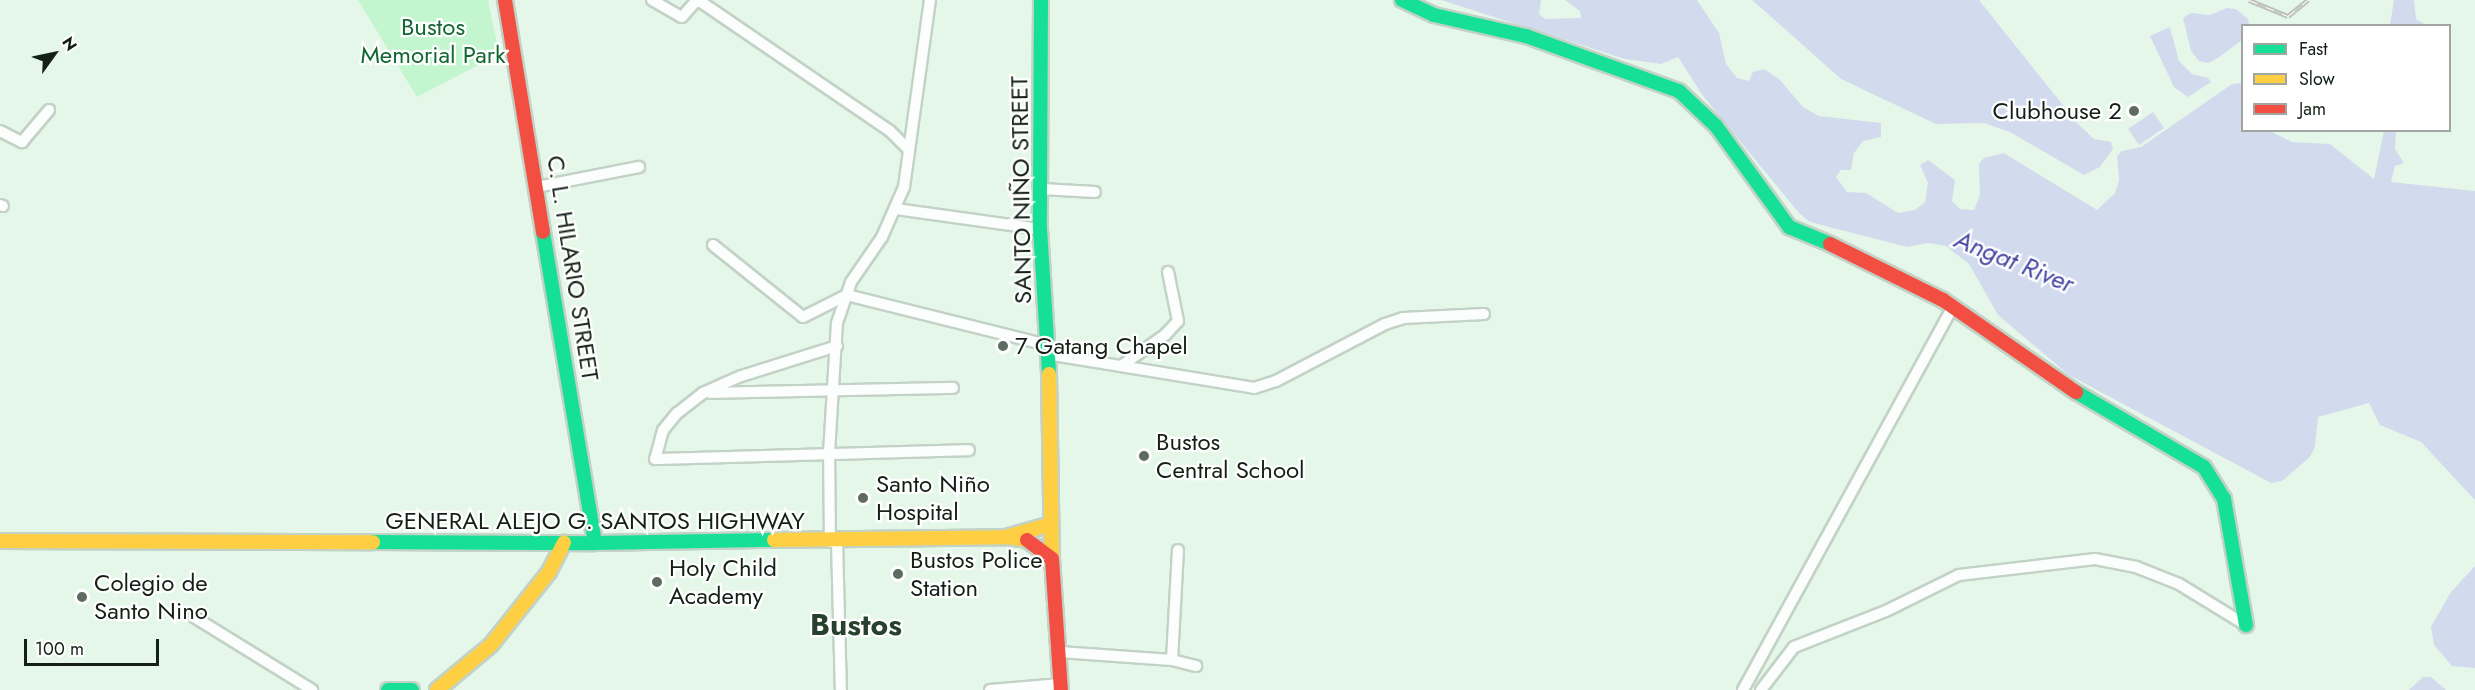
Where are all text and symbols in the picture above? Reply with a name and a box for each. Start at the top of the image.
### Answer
park label: Bustos Memorial Park [360,13,506,69]
north arrow [24,24,84,84]
legend [2241,24,2451,132]
text: N [56,32,83,56]
text: Fast [2299,36,2328,62]
text: Slow [2299,66,2335,92]
street label: SANTO NIÑO STREET [1005,76,1037,304]
text: Jam [2299,96,2326,122]
place label: Clubhouse 2 [1993,97,2122,125]
marker: Clubhouse 2 [2127,104,2141,118]
street label: C. L. HILARIO STREET [541,153,605,383]
water label: Angat River [1950,224,2078,300]
place label: 7 Gatang Chapel [1015,332,1188,360]
marker: 7 Gatang Chapel [996,339,1010,353]
place label: Bustos Central School [1156,428,1305,484]
marker: Bustos Central School [1137,449,1151,463]
place label: Santo Niño Hospital [876,470,990,526]
marker: Santo Niño Hospital [854,489,872,507]
street label: GENERAL ALEJO G. SANTOS HIGHWAY [385,507,805,535]
place label: Bustos Police Station [910,546,1043,602]
place label: Holy Child Academy [669,554,777,610]
marker: Bustos Police Station [891,567,905,581]
place label: Colegio de Santo Nino [94,569,208,625]
marker: Holy Child Academy [650,575,664,589]
marker: Colegio de Santo Nino [75,590,89,604]
district label: Bustos [810,607,902,643]
scale bar [27,627,162,665]
text: 100 m [35,636,84,662]

